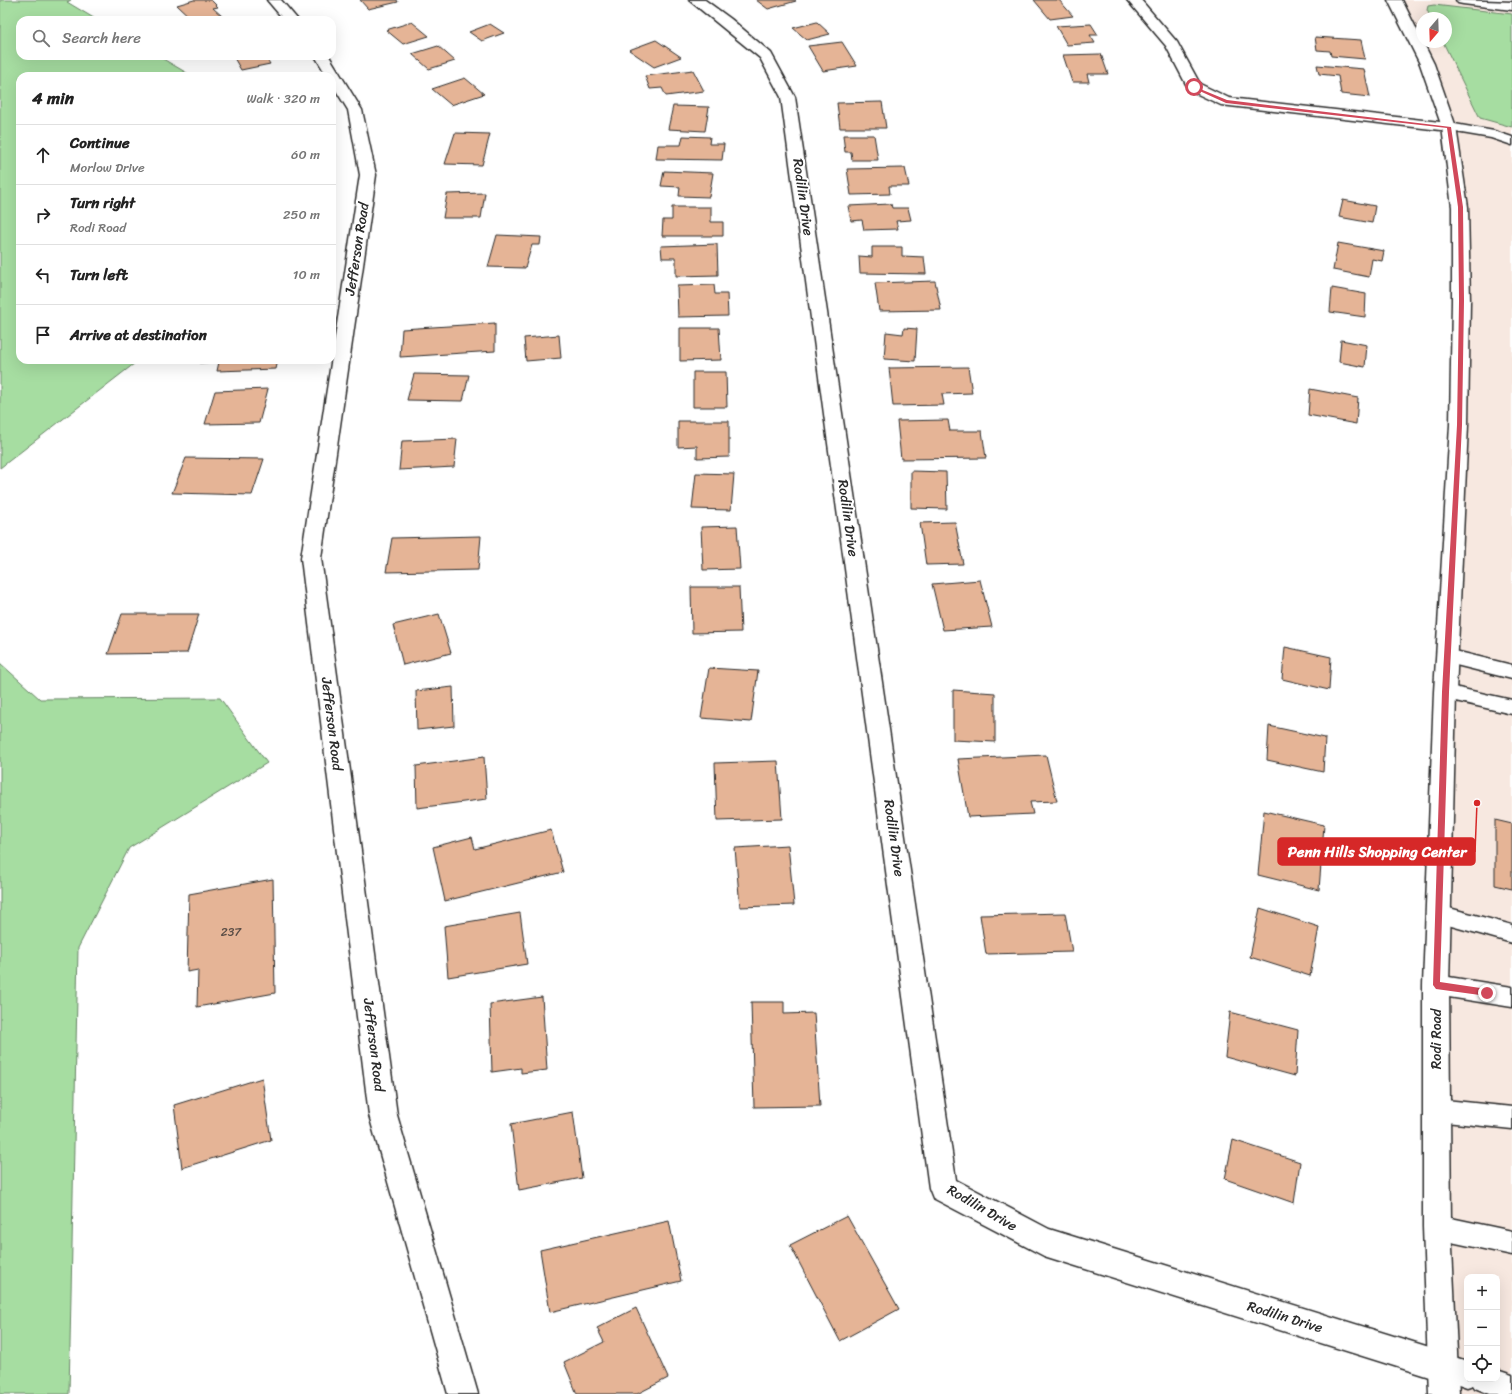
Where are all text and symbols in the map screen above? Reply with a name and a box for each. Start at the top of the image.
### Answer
north arrow [1416,12,1452,48]
search box [16,16,336,60]
text: Search here [62,25,141,51]
icon: search [30,27,52,49]
route start [1185,78,1203,96]
text: 4 min [32,83,74,113]
text: Walk · 320 m [246,87,320,110]
text: Continue [70,130,130,156]
text: 60 m [291,143,320,166]
icon: ahead [32,144,54,166]
text: Morlow Drive [70,156,145,179]
street label: Rodilin Drive [785,157,821,237]
text: Turn right [70,190,135,216]
street label: Jefferson Road [337,199,377,298]
text: 250 m [283,203,320,226]
icon: right [32,204,54,226]
text: Rodi Road [70,216,126,239]
text: Turn left [70,262,128,288]
text: 10 m [293,263,320,286]
icon: left [32,264,54,286]
text: Arrive at destination [70,322,207,348]
icon: arrive [32,324,54,346]
street label: Rodilin Drive [830,478,866,558]
street label: Jefferson Road [314,675,350,774]
street label: Rodilin Drive [876,798,912,878]
callout: Penn Hills Shopping Center [1278,838,1475,865]
text: Penn Hills Shopping Center [1288,839,1468,865]
house number: 237 [221,921,242,943]
route end [1478,984,1496,1002]
street label: Jefferson Road [356,996,392,1095]
street label: Rodi Road [1424,1007,1449,1069]
street label: Rodilin Drive [942,1178,1022,1238]
map controls [1464,1274,1500,1382]
button: + [1464,1274,1500,1310]
street label: Rodilin Drive [1244,1294,1326,1340]
button: − [1464,1310,1500,1346]
button: locate [1464,1346,1500,1382]

